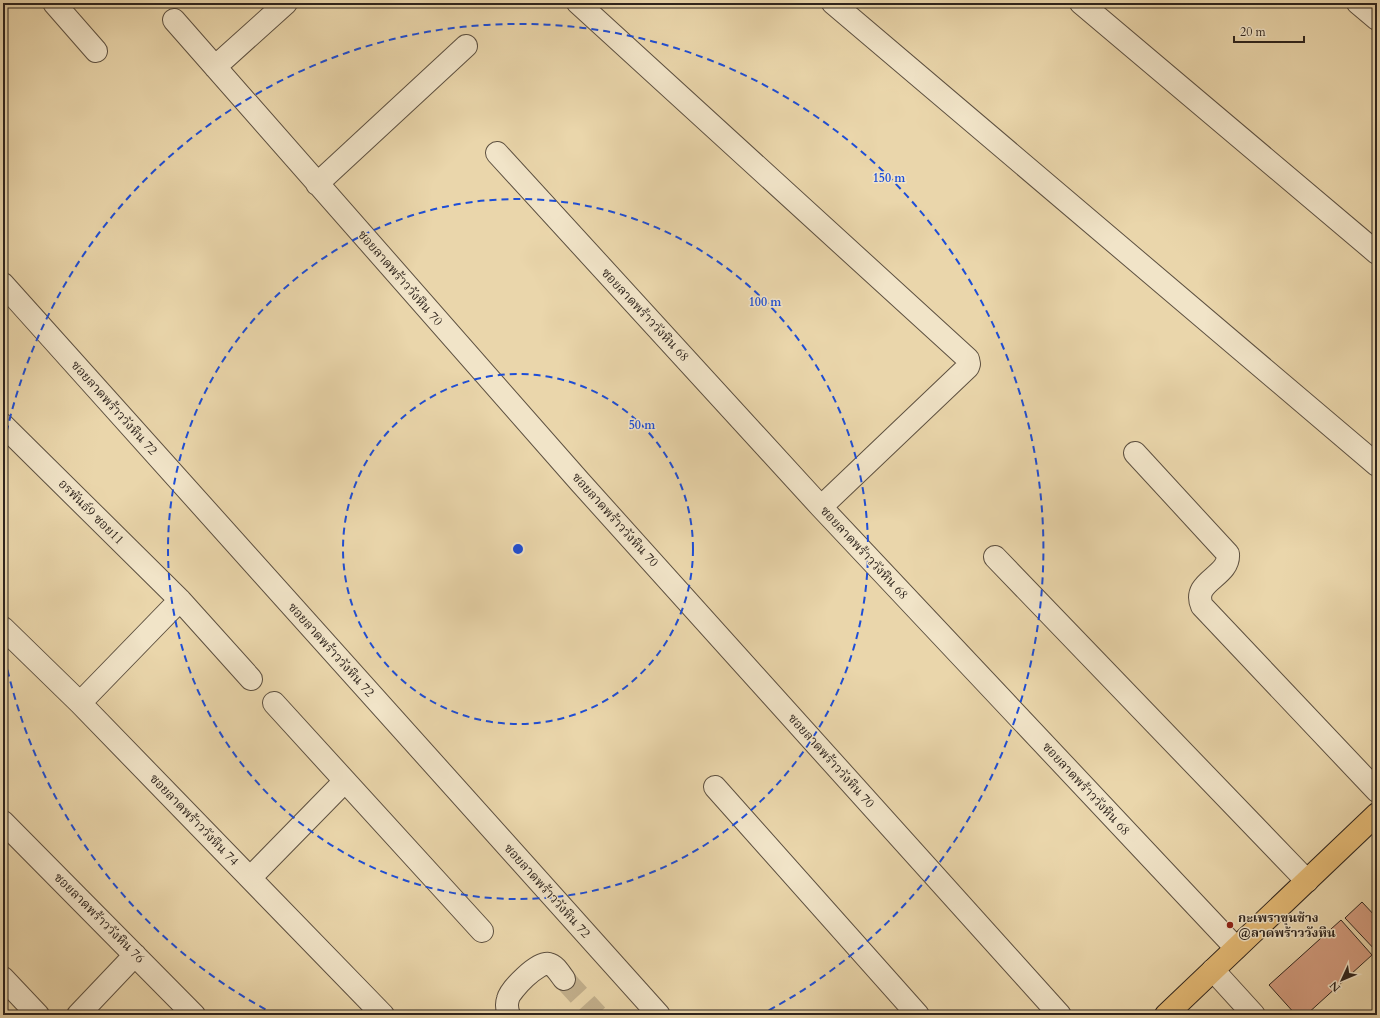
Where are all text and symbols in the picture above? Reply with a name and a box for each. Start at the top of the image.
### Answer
scale bar [1234,18,1304,44]
text: 20 m [1240,24,1267,40]
text: 150 m [873,170,906,186]
street label: ซอยลาดพร้าววังหิน 70 [353,226,447,330]
street label: ซอยลาดพร้าววังหิน 68 [597,264,693,366]
text: 100 m [749,294,782,310]
street label: ซอยลาดพร้าววังหิน 72 [67,357,162,459]
text: 50 m [629,417,656,433]
street label: ซอยลาดพร้าววังหิน 70 [568,469,663,571]
street label: อรพันธ์9 ซอย11 [54,475,128,549]
street label: ซอยลาดพร้าววังหิน 68 [816,502,912,604]
centre of rings [511,542,525,556]
street label: ซอยลาดพร้าววังหิน 72 [284,599,379,701]
street label: ซอยลาดพร้าววังหิน 70 [784,710,879,812]
street label: ซอยลาดพร้าววังหิน 68 [1038,738,1134,840]
street label: ซอยลาดพร้าววังหิน 74 [145,770,243,870]
street label: ซอยลาดพร้าววังหิน 72 [500,840,595,942]
street label: ซอยลาดพร้าววังหิน 76 [50,869,149,968]
place label: กะเพราขุนช้าง @ลาดพร้าววังหิน [1238,909,1336,942]
marker: กะเพราขุนช้าง @ลาดพร้าววังหิน [1225,920,1235,930]
north arrow [1322,960,1362,1000]
text: N [1326,978,1344,995]

